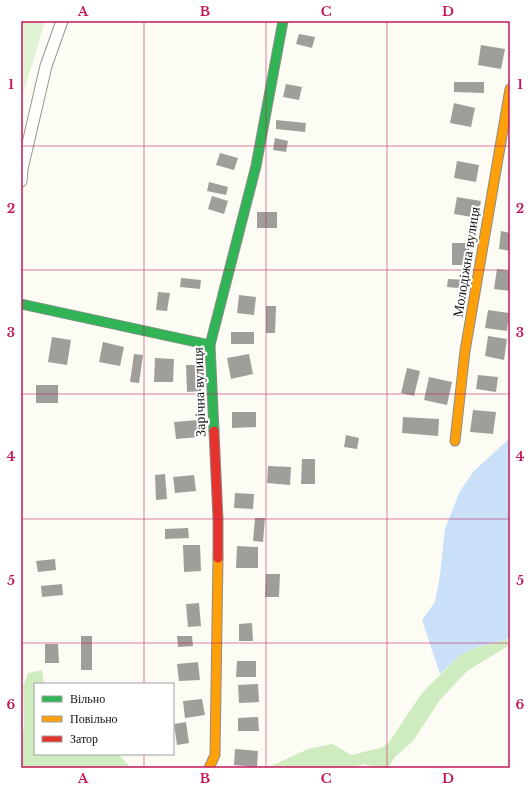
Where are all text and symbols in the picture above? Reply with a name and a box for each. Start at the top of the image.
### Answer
text: A [77,3,89,20]
text: B [200,3,210,20]
text: C [321,3,332,20]
text: D [442,3,454,20]
text: 1 [8,76,14,93]
text: 1 [517,76,523,93]
text: 2 [7,200,15,217]
text: 2 [516,200,524,217]
street label: Молодіжна вулиця [448,205,484,319]
text: 3 [7,324,15,341]
text: 3 [516,324,524,341]
street label: Зарічна вулиця [188,346,210,437]
text: 4 [7,448,16,465]
text: 4 [516,448,525,465]
text: 5 [7,572,15,589]
text: 5 [516,572,524,589]
legend [34,683,174,755]
text: Вільно [70,691,105,706]
text: 6 [7,696,16,713]
text: 6 [516,696,525,713]
text: Повільно [70,711,118,726]
text: Затор [70,731,98,746]
text: A [77,770,89,787]
text: B [200,770,210,787]
text: C [321,770,332,787]
text: D [442,770,454,787]

